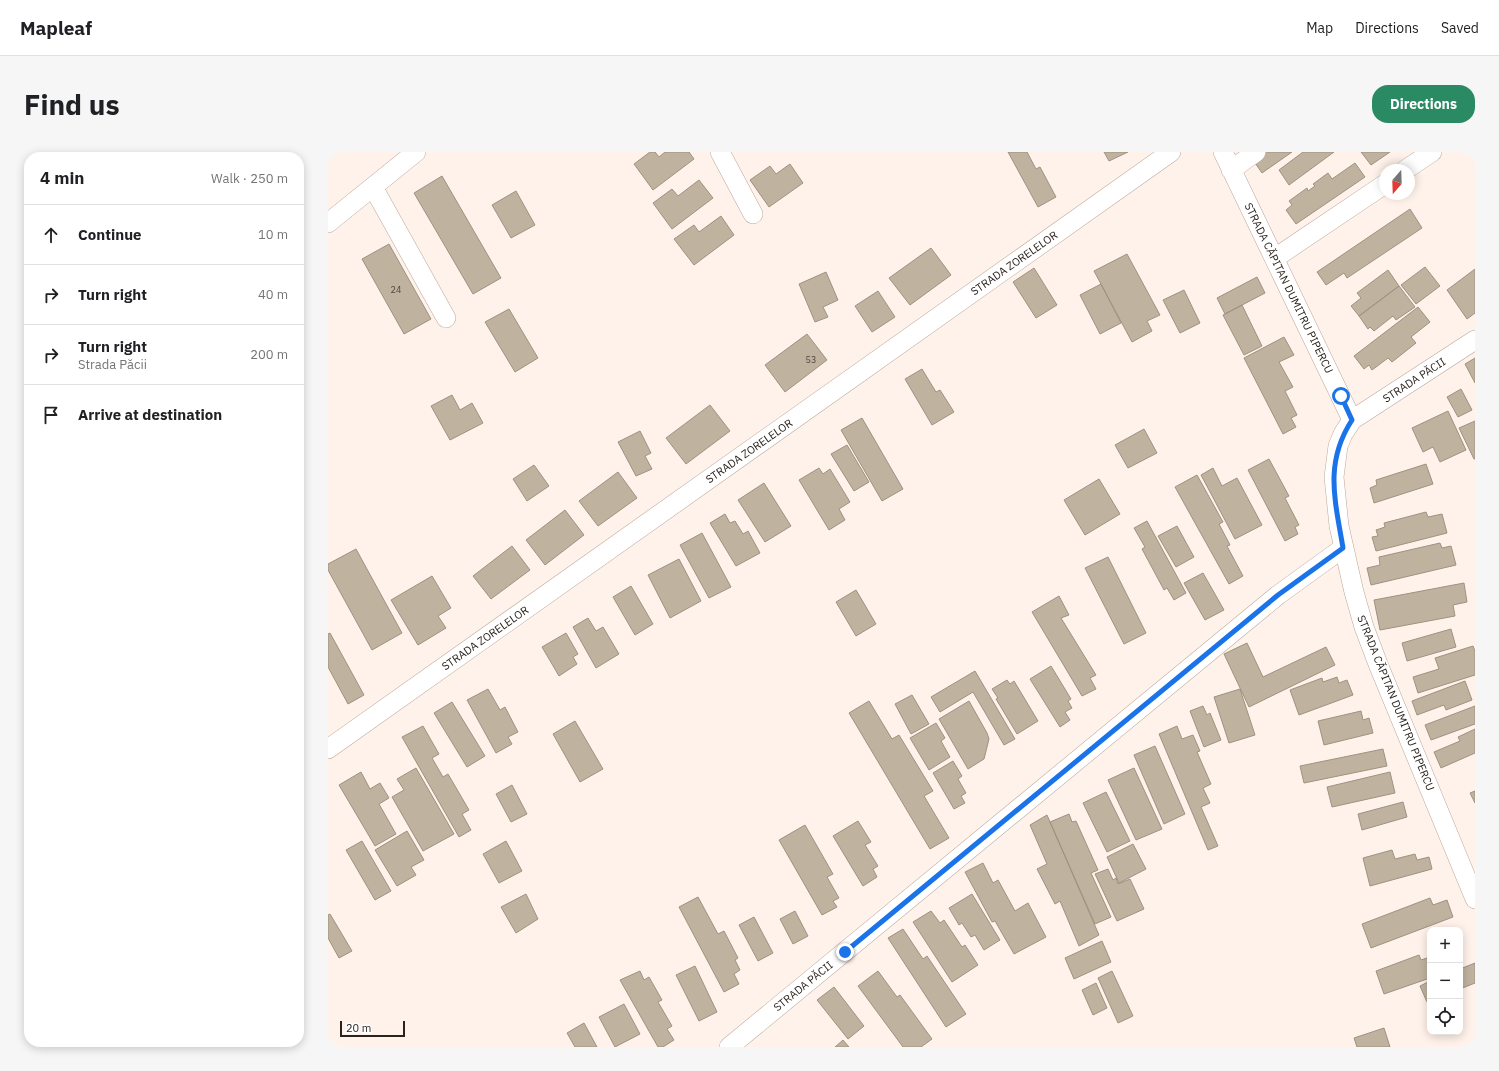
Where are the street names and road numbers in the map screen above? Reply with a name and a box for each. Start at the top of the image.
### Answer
street label: STRADA CĂPITAN DUMITRU PIPERCU [1241,200,1337,376]
street label: STRADA ZORELELOR [968,228,1060,298]
street label: STRADA PĂCII [1380,354,1448,406]
street label: STRADA ZORELELOR [703,416,795,486]
street label: STRADA ZORELELOR [439,603,531,673]
street label: STRADA CĂPITAN DUMITRU PIPERCU [1354,613,1438,793]
street label: STRADA PĂCII [771,958,835,1014]

